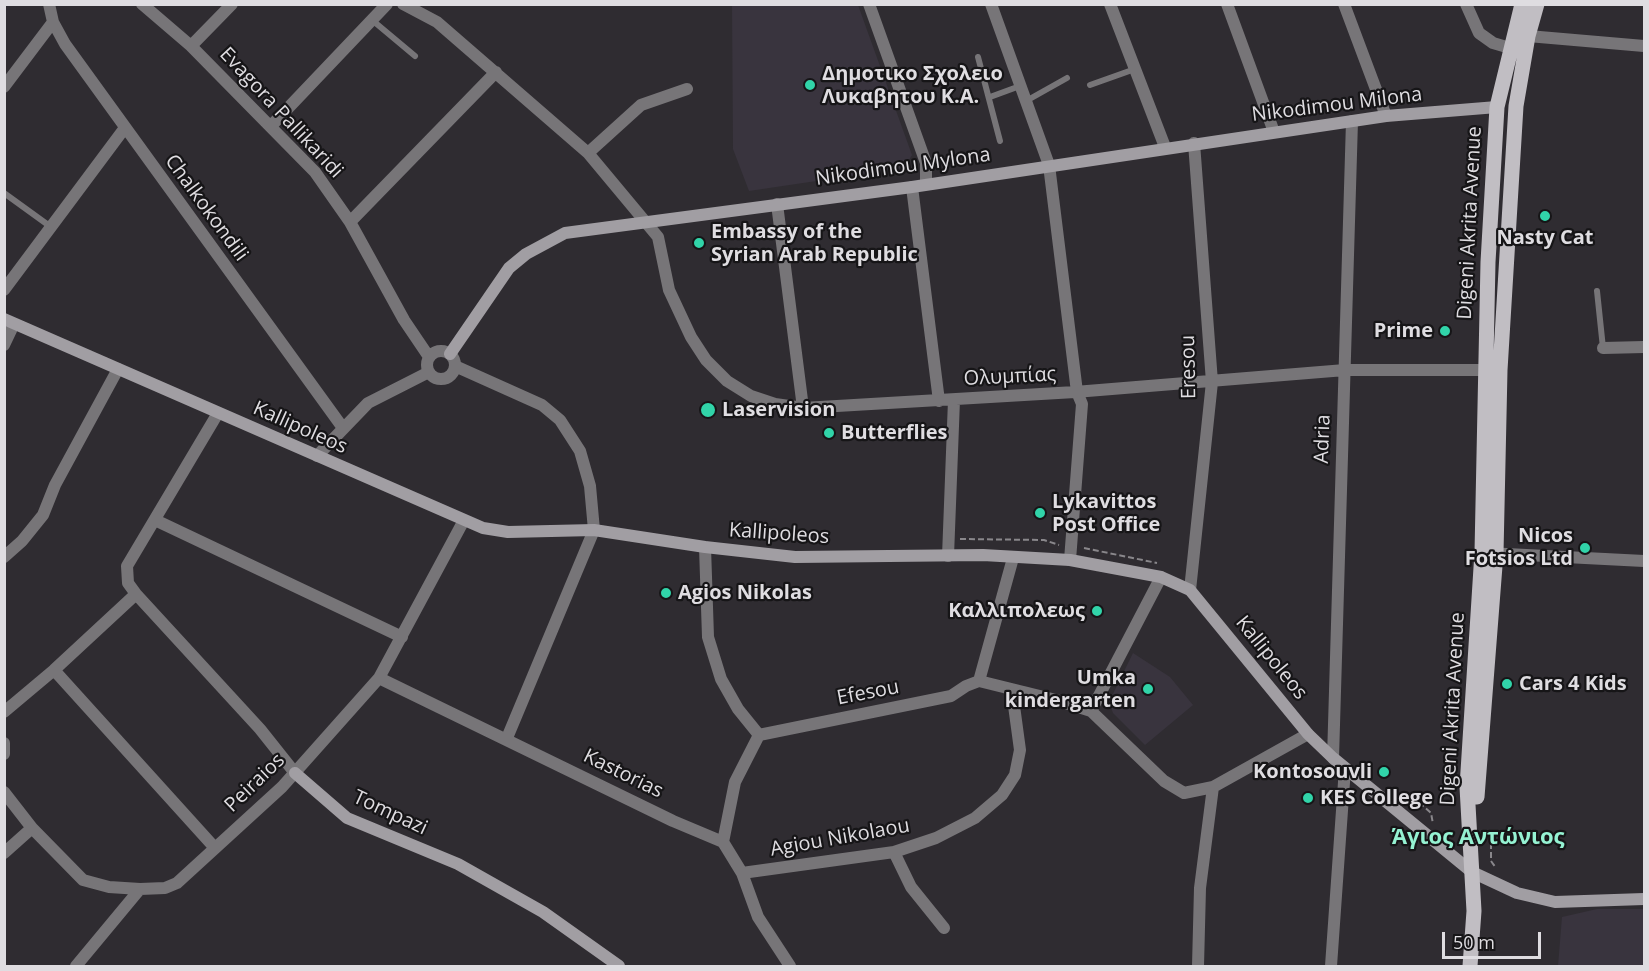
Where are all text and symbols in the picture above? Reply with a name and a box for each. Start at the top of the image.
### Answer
street label: Evagora Pallikaridi [214,43,348,183]
place label: Δημοτικο Σχολειο Λυκαβητου Κ.Α. [822,62,1003,109]
marker: Δημοτικο Σχολειο Λυκαβητου Κ.Α. [803,78,817,92]
street label: Nikodimou Milona [1250,83,1424,127]
street label: Digeni Akrita Avenue [1453,126,1487,320]
street label: Nikodimou Mylona [814,143,992,191]
street label: Chalkokondili [159,150,253,266]
marker: Nasty Cat [1538,209,1552,223]
place label: Embassy of the Syrian Arab Republic [711,220,918,267]
place label: Nasty Cat [1496,226,1594,250]
marker: Embassy of the Syrian Arab Republic [692,236,706,250]
place label: Prime [1374,319,1433,343]
marker: Prime [1438,324,1452,338]
street label: Eresou [1176,335,1202,399]
street label: Ολυμπίας [963,363,1057,391]
street label: Kallipoleos [249,397,351,459]
place label: Laservision [722,398,835,422]
marker: Laservision [699,401,717,419]
street label: Adria [1310,414,1336,464]
place label: Butterflies [841,421,948,445]
marker: Butterflies [822,426,836,440]
place label: Lykavittos Post Office [1052,490,1160,537]
marker: Lykavittos Post Office [1033,506,1047,520]
street label: Kallipoleos [728,519,830,549]
place label: Nicos Fotsios Ltd [1465,524,1573,571]
marker: Nicos Fotsios Ltd [1578,541,1592,555]
place label: Agios Nikolas [678,581,812,605]
marker: Agios Nikolas [659,586,673,600]
place label: Καλλιπολεως [948,599,1085,623]
marker: Καλλιπολεως [1090,604,1104,618]
street label: Kallipoleos [1230,611,1312,705]
street label: Digeni Akrita Avenue [1436,612,1470,806]
place label: Umka kindergarten [1005,666,1136,713]
place label: Cars 4 Kids [1519,672,1627,696]
street label: Efesou [835,675,901,711]
marker: Cars 4 Kids [1500,677,1514,691]
marker: Umka kindergarten [1141,682,1155,696]
street label: Kastorias [579,744,667,804]
street label: Peiraios [220,749,290,817]
place label: Kontosouvli [1253,760,1372,784]
marker: Kontosouvli [1377,765,1391,779]
street label: Tompazi [349,785,431,841]
place label: KES College [1320,786,1433,810]
marker: KES College [1301,791,1315,805]
street label: Agiou Nikolaou [768,814,912,862]
district label: Άγιος Αντώνιος [1391,825,1565,851]
scale bar [1445,920,1544,958]
text: 50 m [1453,930,1495,954]

